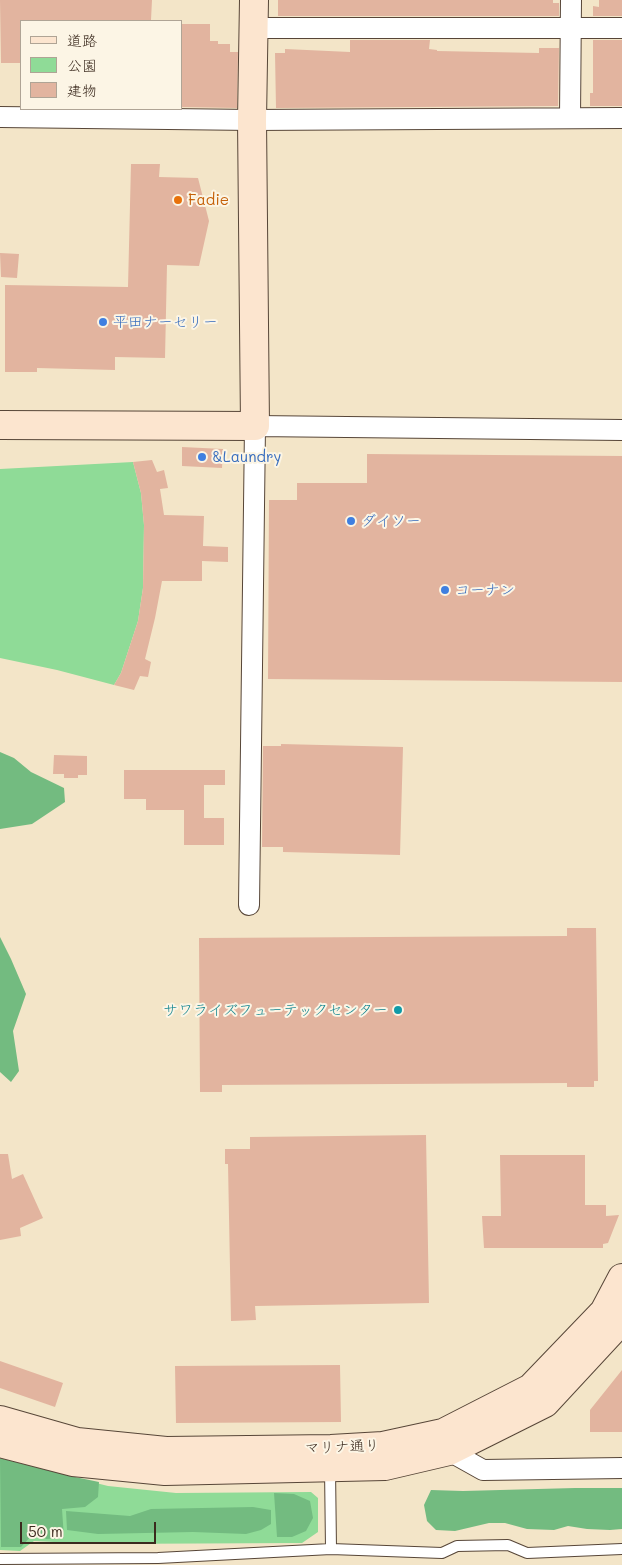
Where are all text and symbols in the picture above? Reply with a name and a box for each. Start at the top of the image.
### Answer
legend [20,20,182,110]
text: 道路 [67,30,97,50]
text: 公園 [67,55,97,75]
text: 建物 [67,80,97,100]
place label: Fadie [188,191,229,209]
marker: Fadie [172,194,184,206]
place label: 平田ナーセリー [113,313,218,331]
marker: 平田ナーセリー [97,316,109,328]
place label: &Laundry [212,448,281,466]
marker: &Laundry [196,451,208,463]
place label: ダイソー [361,512,421,530]
marker: ダイソー [345,515,357,527]
place label: コーナン [455,581,515,599]
marker: コーナン [439,584,451,596]
place label: サワライズフューテックセンター [163,1001,388,1019]
marker: サワライズフューテックセンター [392,1004,404,1016]
street label: マリナ通り [304,1437,380,1457]
scale bar [22,1512,159,1544]
text: 50 m [28,1521,63,1541]

